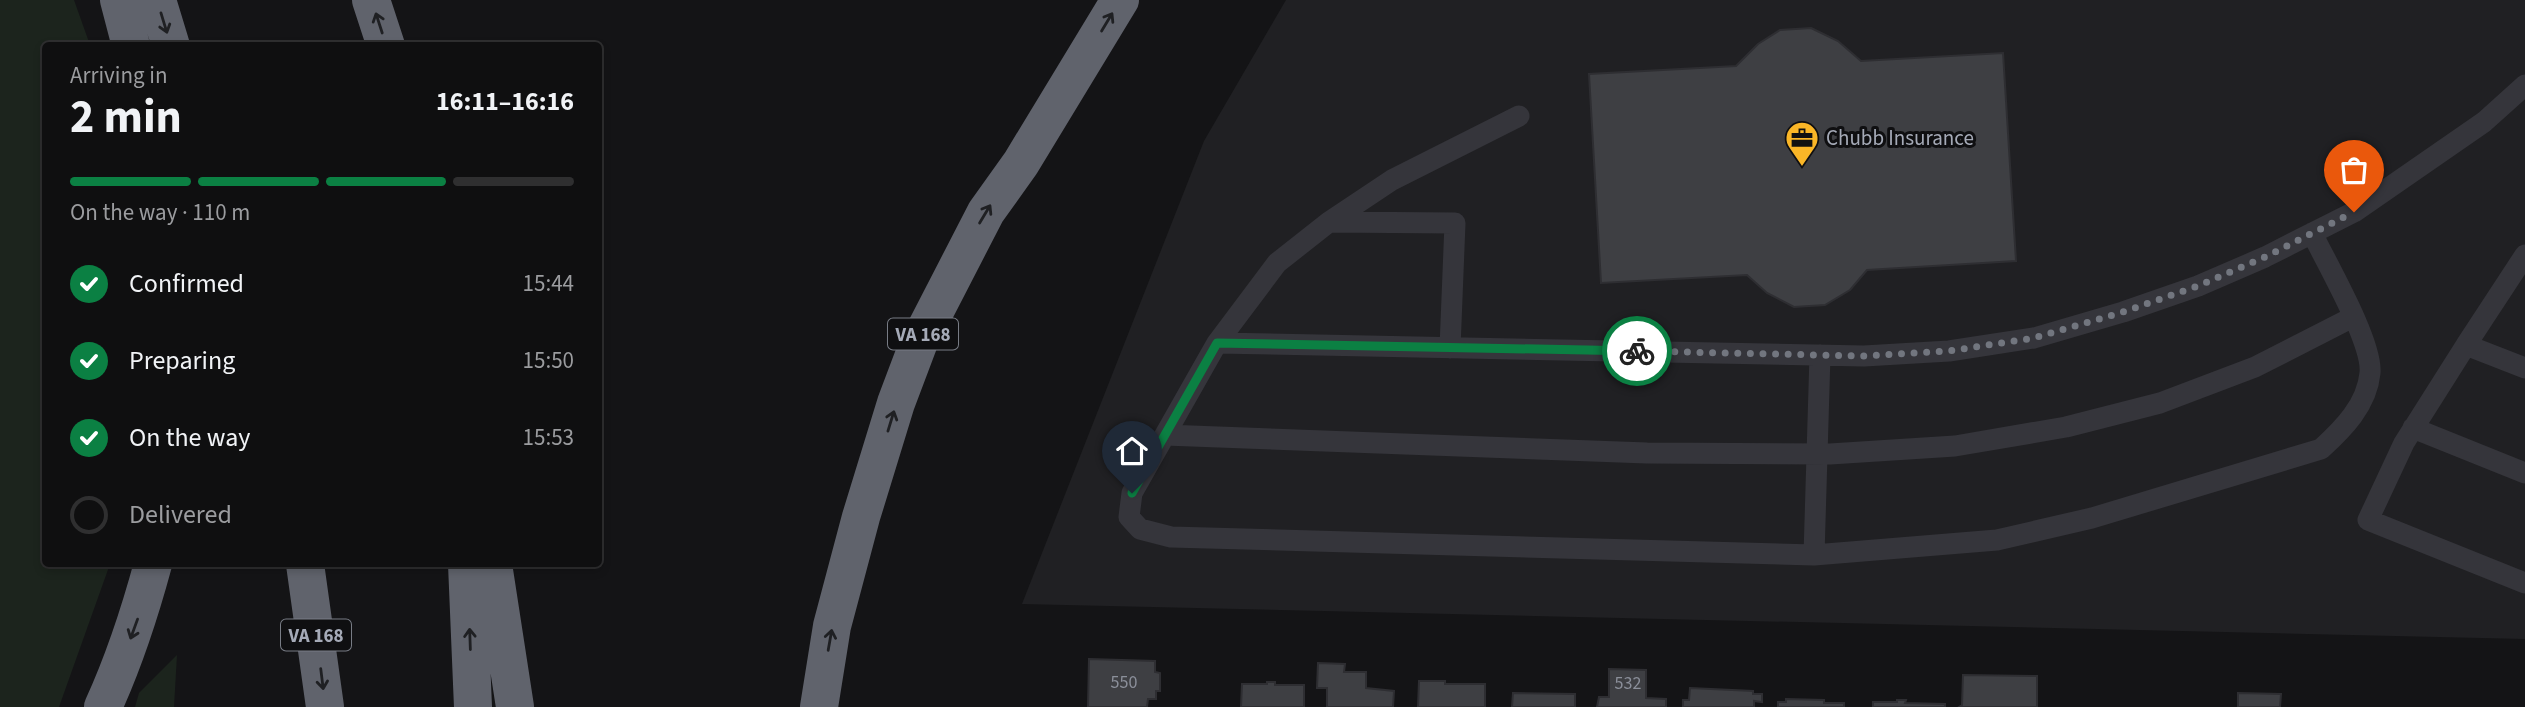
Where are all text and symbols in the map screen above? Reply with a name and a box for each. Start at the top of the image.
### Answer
one-way arrow [159,11,172,33]
one-way arrow [371,12,384,34]
one-way arrow [1099,13,1114,32]
text: Arriving in [70,59,168,92]
text: 16:11–16:16 [436,83,574,120]
text: 2 min [70,85,182,150]
office icon: Chubb Insurance [1783,119,1821,168]
place label: Chubb Insurance [1826,123,1974,153]
pin [2324,140,2384,212]
icon: bag [2335,151,2373,189]
text: On the way · 110 m [70,196,250,229]
one-way arrow [978,205,992,225]
icon: check [70,265,108,303]
text: Confirmed [129,265,244,302]
text: 15:44 [523,267,574,300]
courier [1602,316,1672,386]
road number: VA 168 [888,318,958,350]
icon: bike [1618,332,1656,370]
icon: check [70,342,108,380]
text: Preparing [129,342,235,379]
text: 15:50 [523,344,574,377]
one-way arrow [885,410,898,432]
icon: check [70,419,108,457]
text: On the way [129,419,250,456]
text: 15:53 [523,421,574,454]
pin [1102,421,1162,493]
icon: home [1113,432,1151,470]
text: Delivered [129,496,232,533]
one-way arrow [126,617,139,639]
road number: VA 168 [281,620,351,650]
one-way arrow [464,628,477,651]
one-way arrow [824,629,837,652]
one-way arrow [315,668,328,690]
house number: 550 [1111,670,1137,695]
house number: 532 [1615,671,1641,696]

